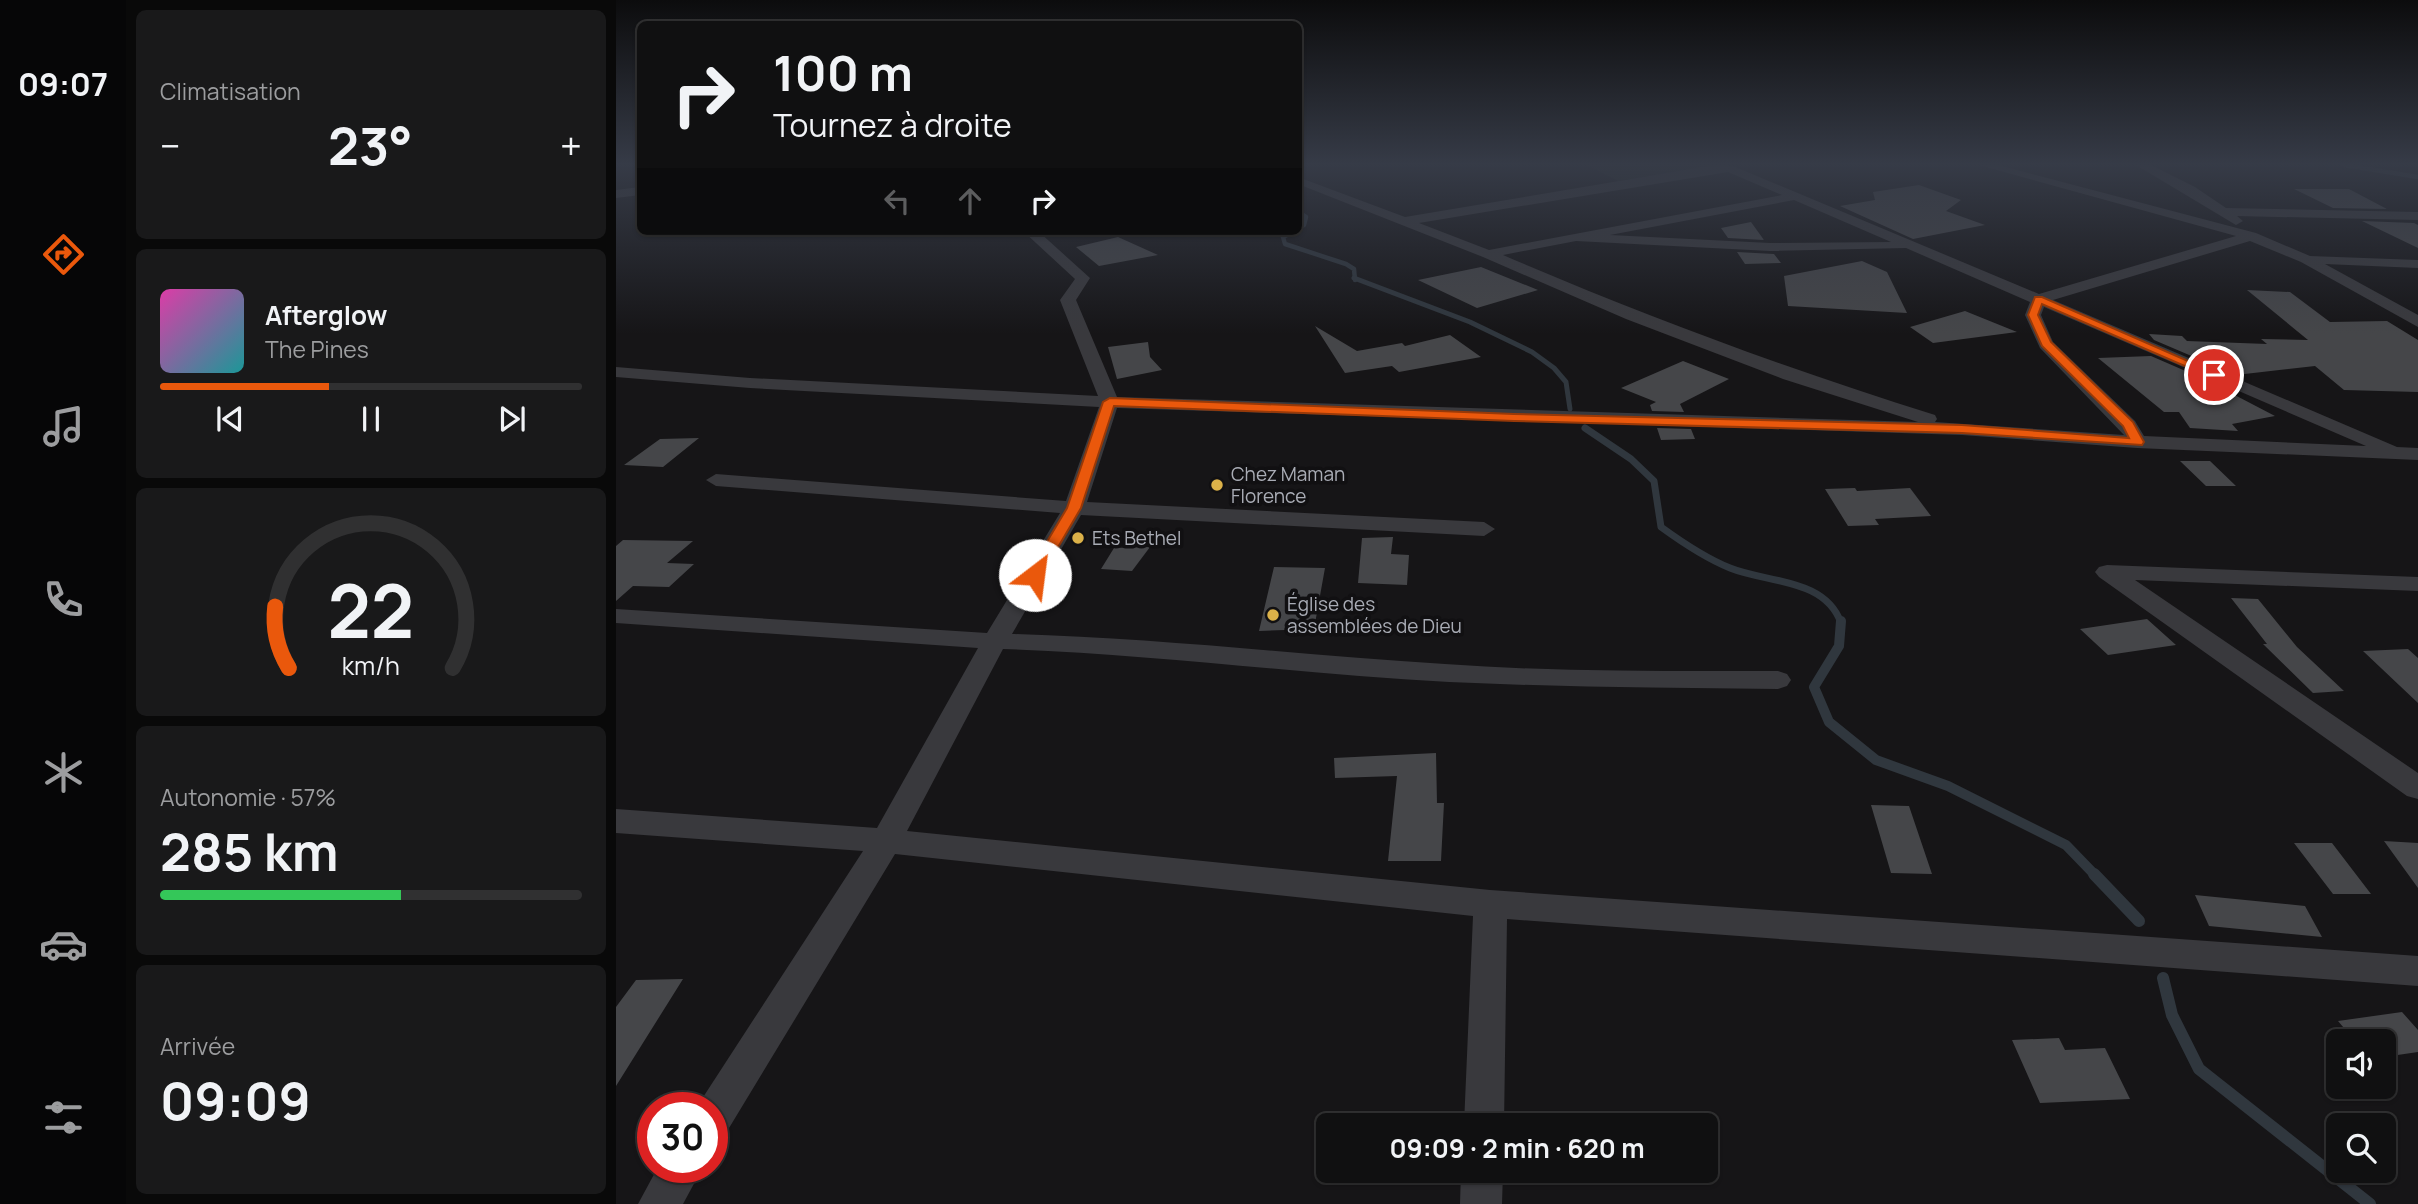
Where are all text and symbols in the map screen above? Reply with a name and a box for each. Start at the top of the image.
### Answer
text: 100 m [773,39,913,106]
icon: right [658,49,749,140]
text: 09:07 [18,62,108,106]
text: Climatisation [160,75,301,107]
text: Tournez à droite [773,103,1012,147]
text: 23° [328,110,413,181]
text: − [160,119,181,171]
text: + [560,119,582,171]
icon: left [878,182,916,220]
icon: ahead [951,182,989,220]
icon: right [1024,182,1062,220]
icon: directions [39,230,88,279]
text: Afterglow [265,297,387,333]
text: The Pines [265,333,369,365]
pin [2184,345,2244,405]
icon: arrive [2195,356,2233,394]
icon: previous [211,400,249,438]
icon: pause [352,400,390,438]
icon: next [493,400,531,438]
icon: music [39,402,88,451]
place label: Chez Maman Florence [1231,461,1345,509]
marker: Chez Maman Florence [1209,477,1225,493]
place label: Ets Bethel [1092,525,1181,551]
marker: Ets Bethel [1070,530,1086,546]
position arrow [998,538,1072,612]
text: 22 [328,560,414,660]
icon: phone [39,575,88,624]
place label: Église des assemblées de Dieu [1287,591,1462,639]
marker: Église des assemblées de Dieu [1265,607,1281,623]
text: km/h [342,648,400,683]
icon: climate [39,748,88,797]
text: Autonomie · 57% [160,781,336,813]
text: 285 km [160,816,338,887]
icon: car [39,920,88,969]
map controls [2326,1029,2396,1183]
button: sound [2326,1029,2396,1099]
text: Arrivée [160,1030,235,1062]
text: 09:09 [160,1065,311,1136]
speed limit sign: 30 [637,1092,728,1183]
icon: filters [39,1093,88,1142]
button: search [2326,1113,2396,1183]
text: 09:09 · 2 min · 620 m [1389,1130,1645,1166]

